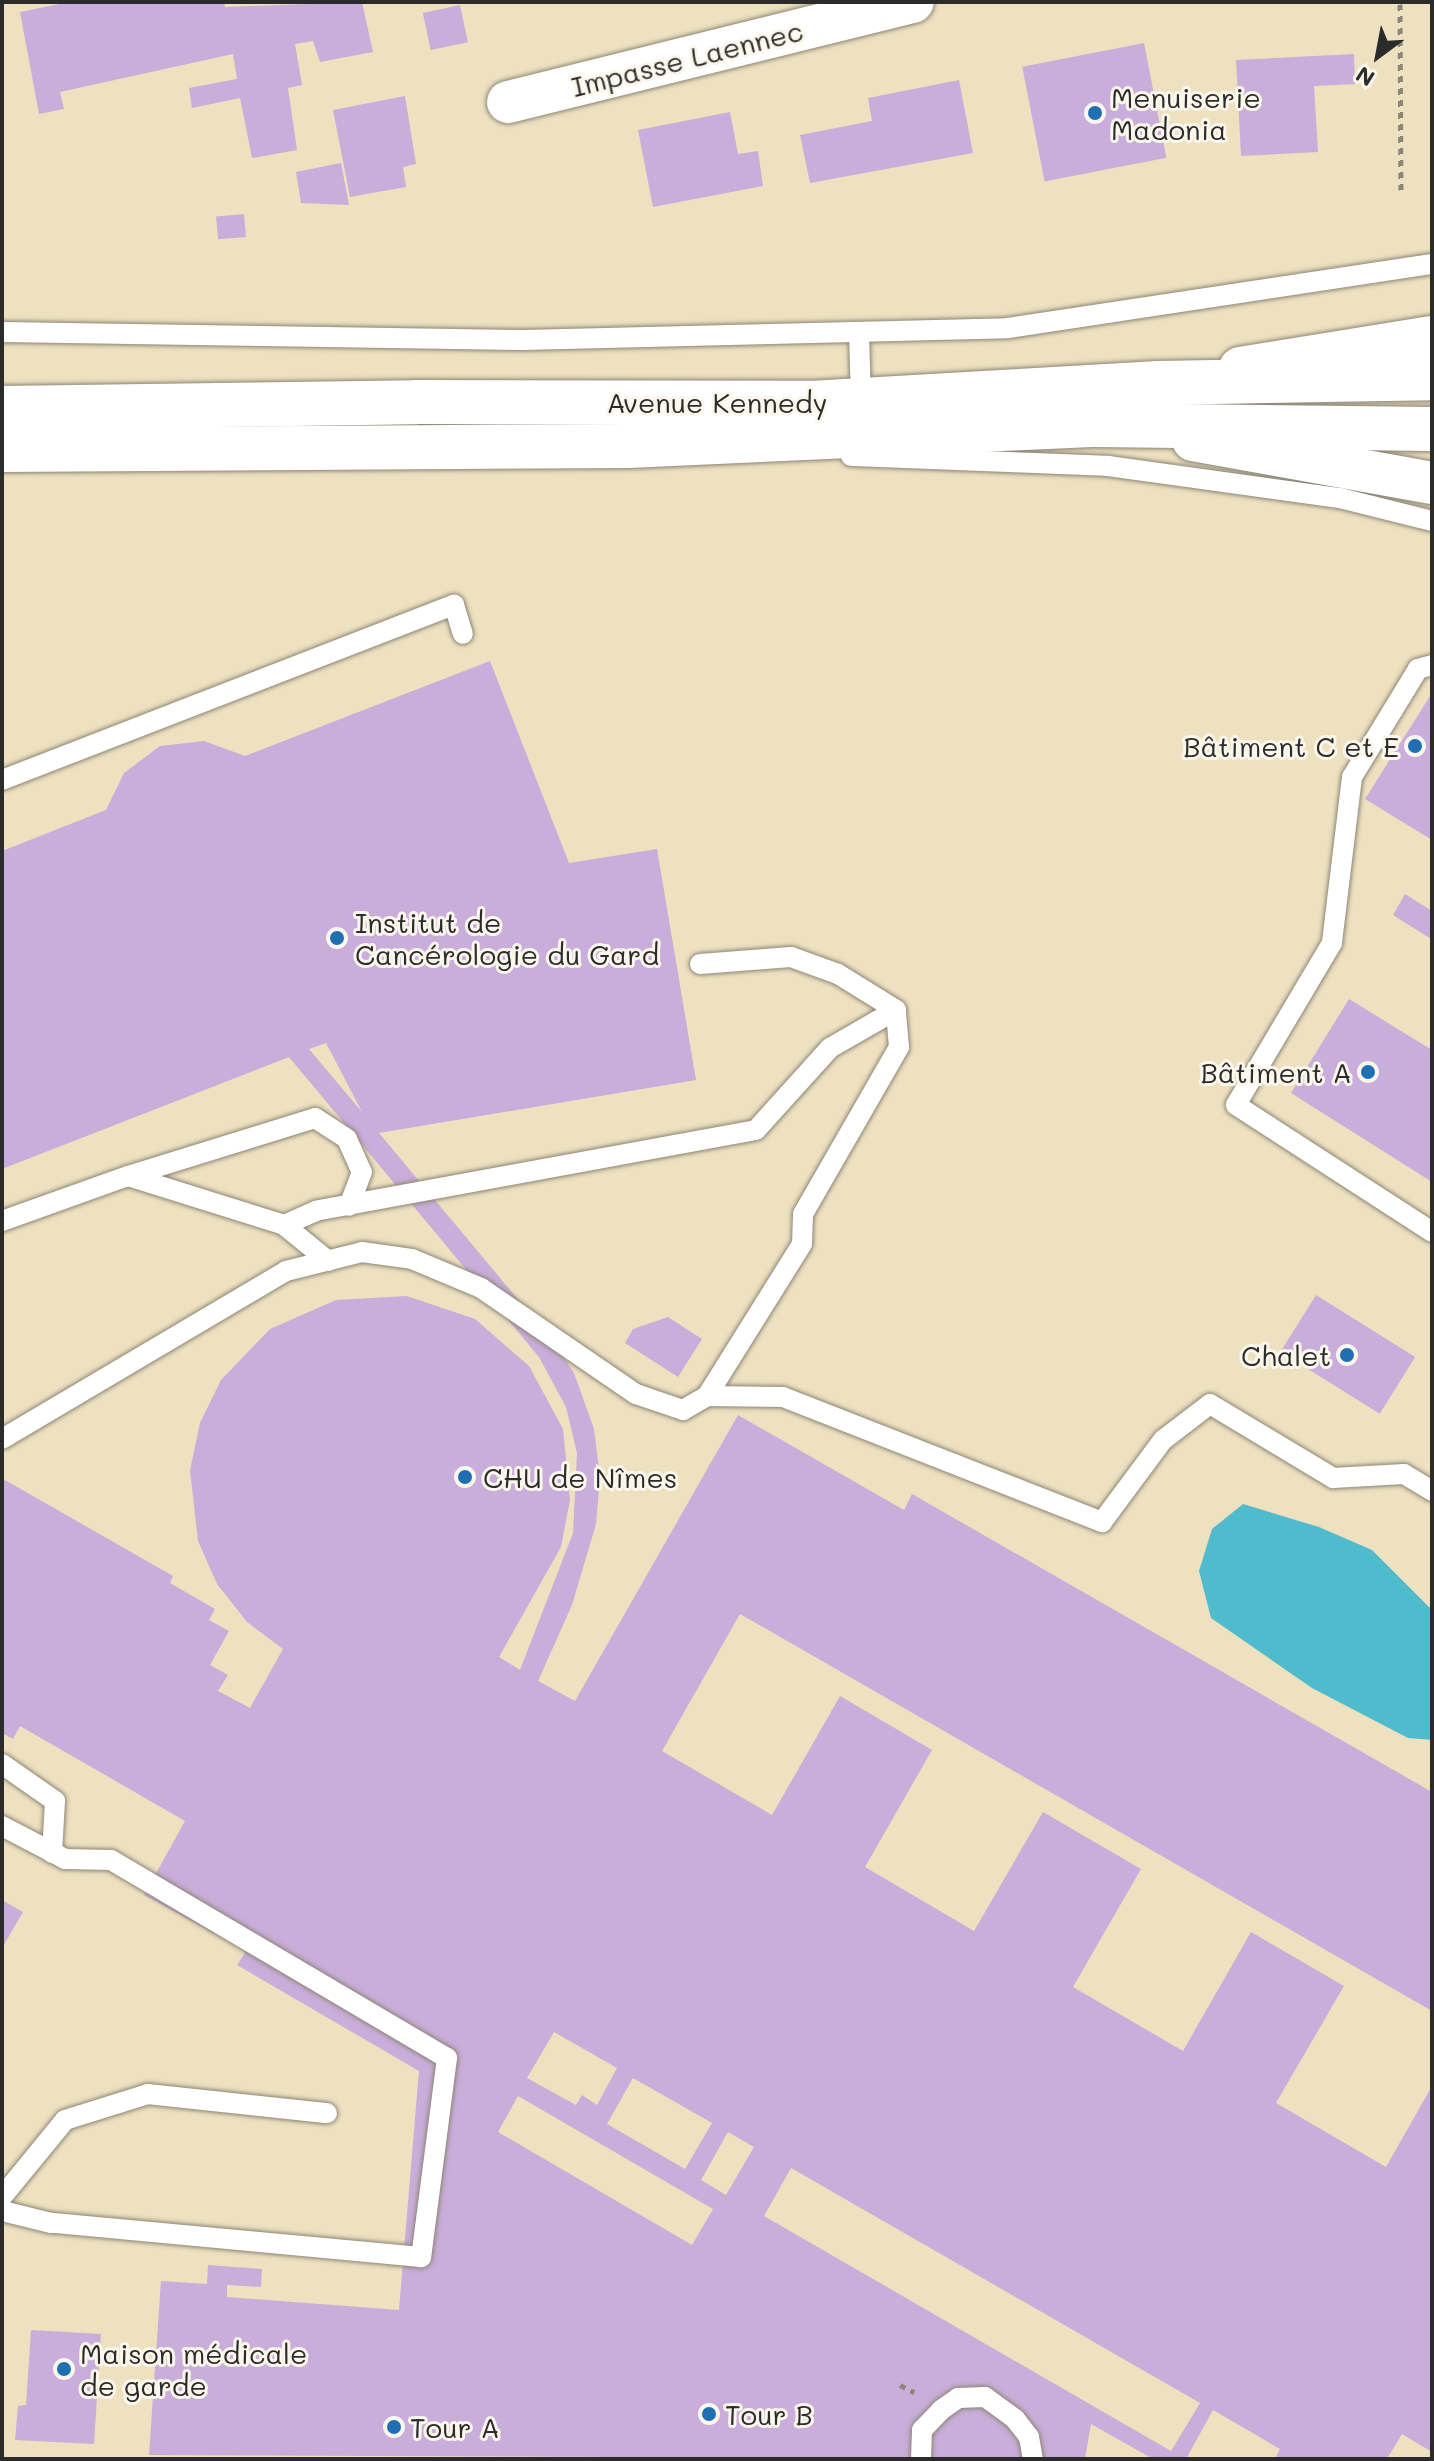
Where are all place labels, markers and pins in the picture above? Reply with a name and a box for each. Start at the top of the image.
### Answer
place label: Menuiserie Madonia [1111,80,1261,146]
marker: Menuiserie Madonia [1086,104,1104,122]
place label: Bâtiment C et E [1183,729,1399,763]
marker: Bâtiment C et E [1406,737,1424,755]
place label: Institut de Cancérologie du Gard [355,905,659,971]
marker: Institut de Cancérologie du Gard [326,927,348,949]
place label: Bâtiment A [1200,1055,1352,1089]
marker: Bâtiment A [1359,1063,1377,1081]
place label: Chalet [1241,1338,1331,1372]
marker: Chalet [1338,1346,1356,1364]
place label: CHU de Nîmes [483,1460,677,1494]
marker: CHU de Nîmes [454,1466,476,1488]
place label: Maison médicale de garde [80,2336,307,2402]
marker: Maison médicale de garde [55,2360,73,2378]
place label: Tour B [725,2397,813,2431]
marker: Tour B [700,2405,718,2423]
place label: Tour A [410,2410,500,2444]
marker: Tour A [385,2418,403,2436]

